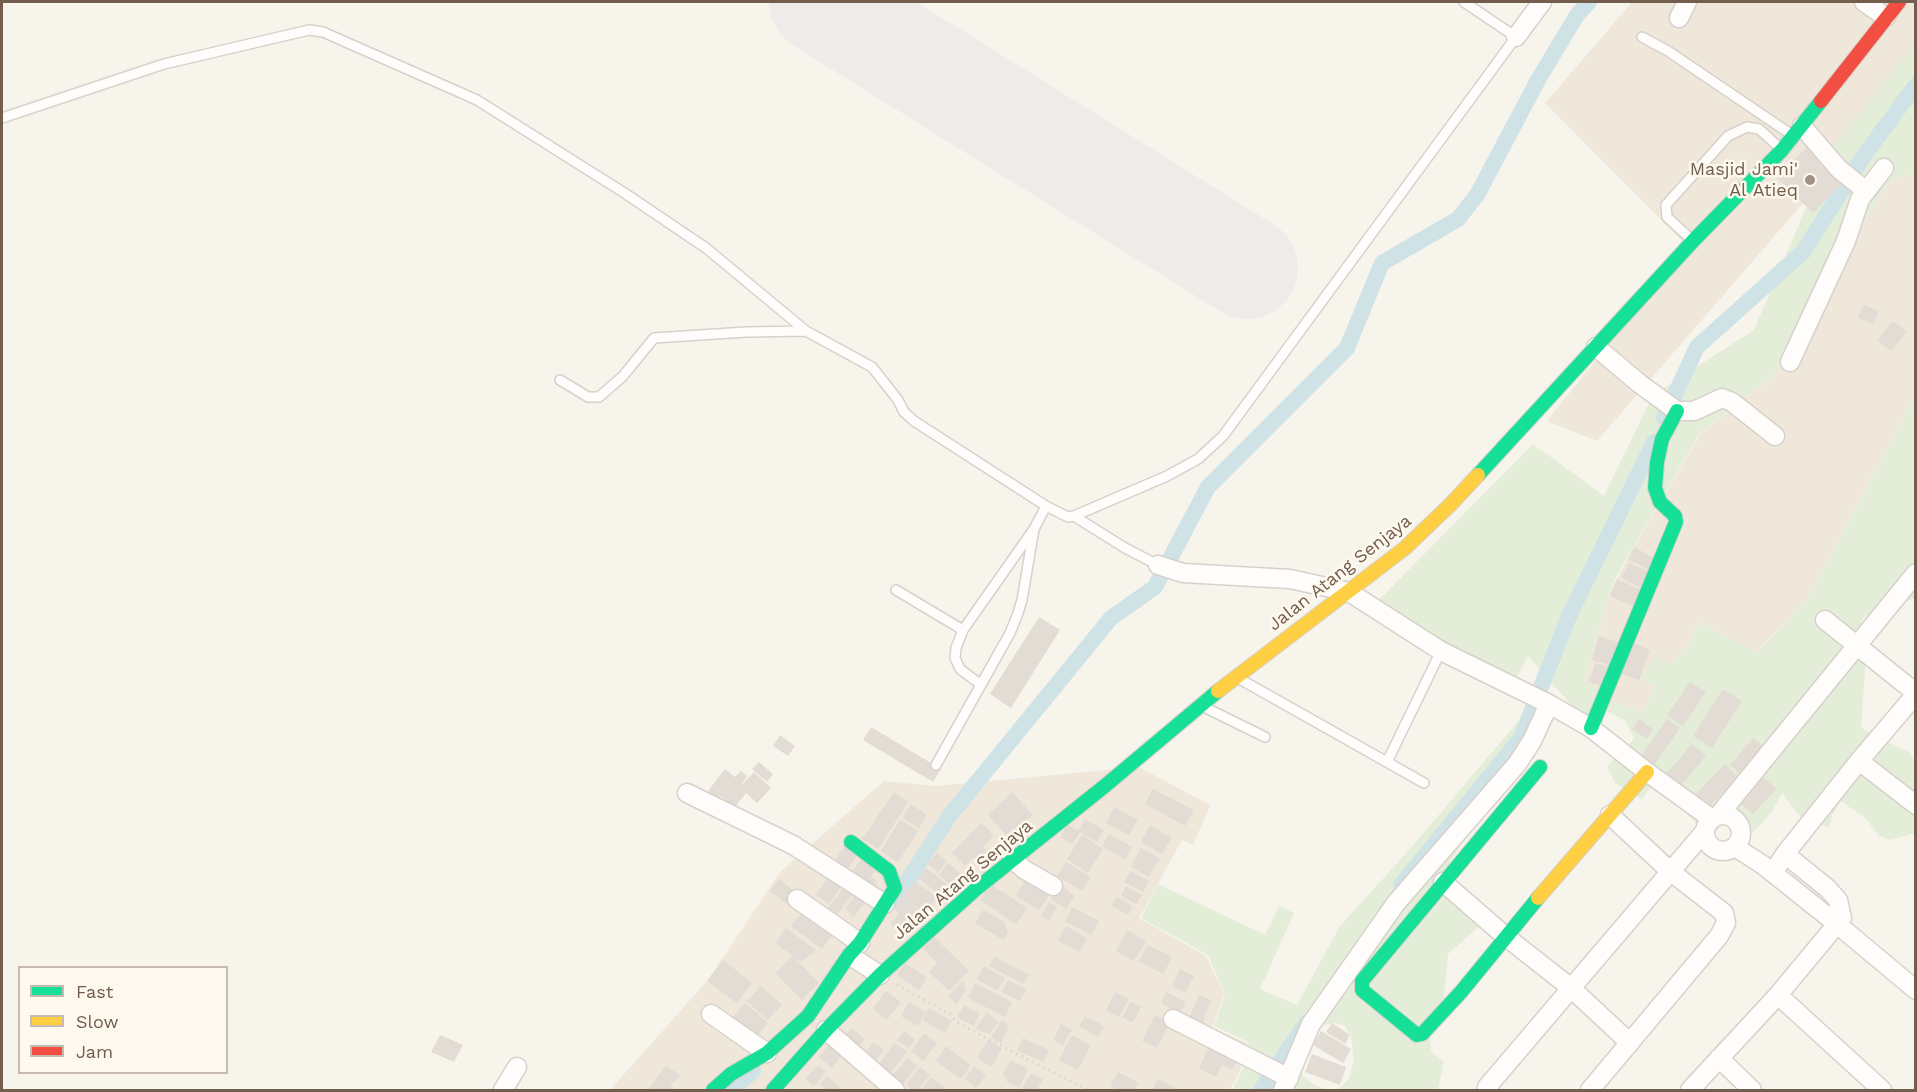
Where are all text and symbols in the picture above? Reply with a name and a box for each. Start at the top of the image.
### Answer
place label: Masjid Jami' Al Atieq [1690,159,1798,201]
marker: Masjid Jami' Al Atieq [1803,173,1817,187]
street label: Jalan Atang Senjaya [1264,510,1416,636]
street label: Jalan Atang Senjaya [889,815,1037,945]
legend [18,966,228,1074]
text: Fast [76,981,113,1002]
text: Slow [76,1011,119,1032]
text: Jam [76,1041,113,1062]

